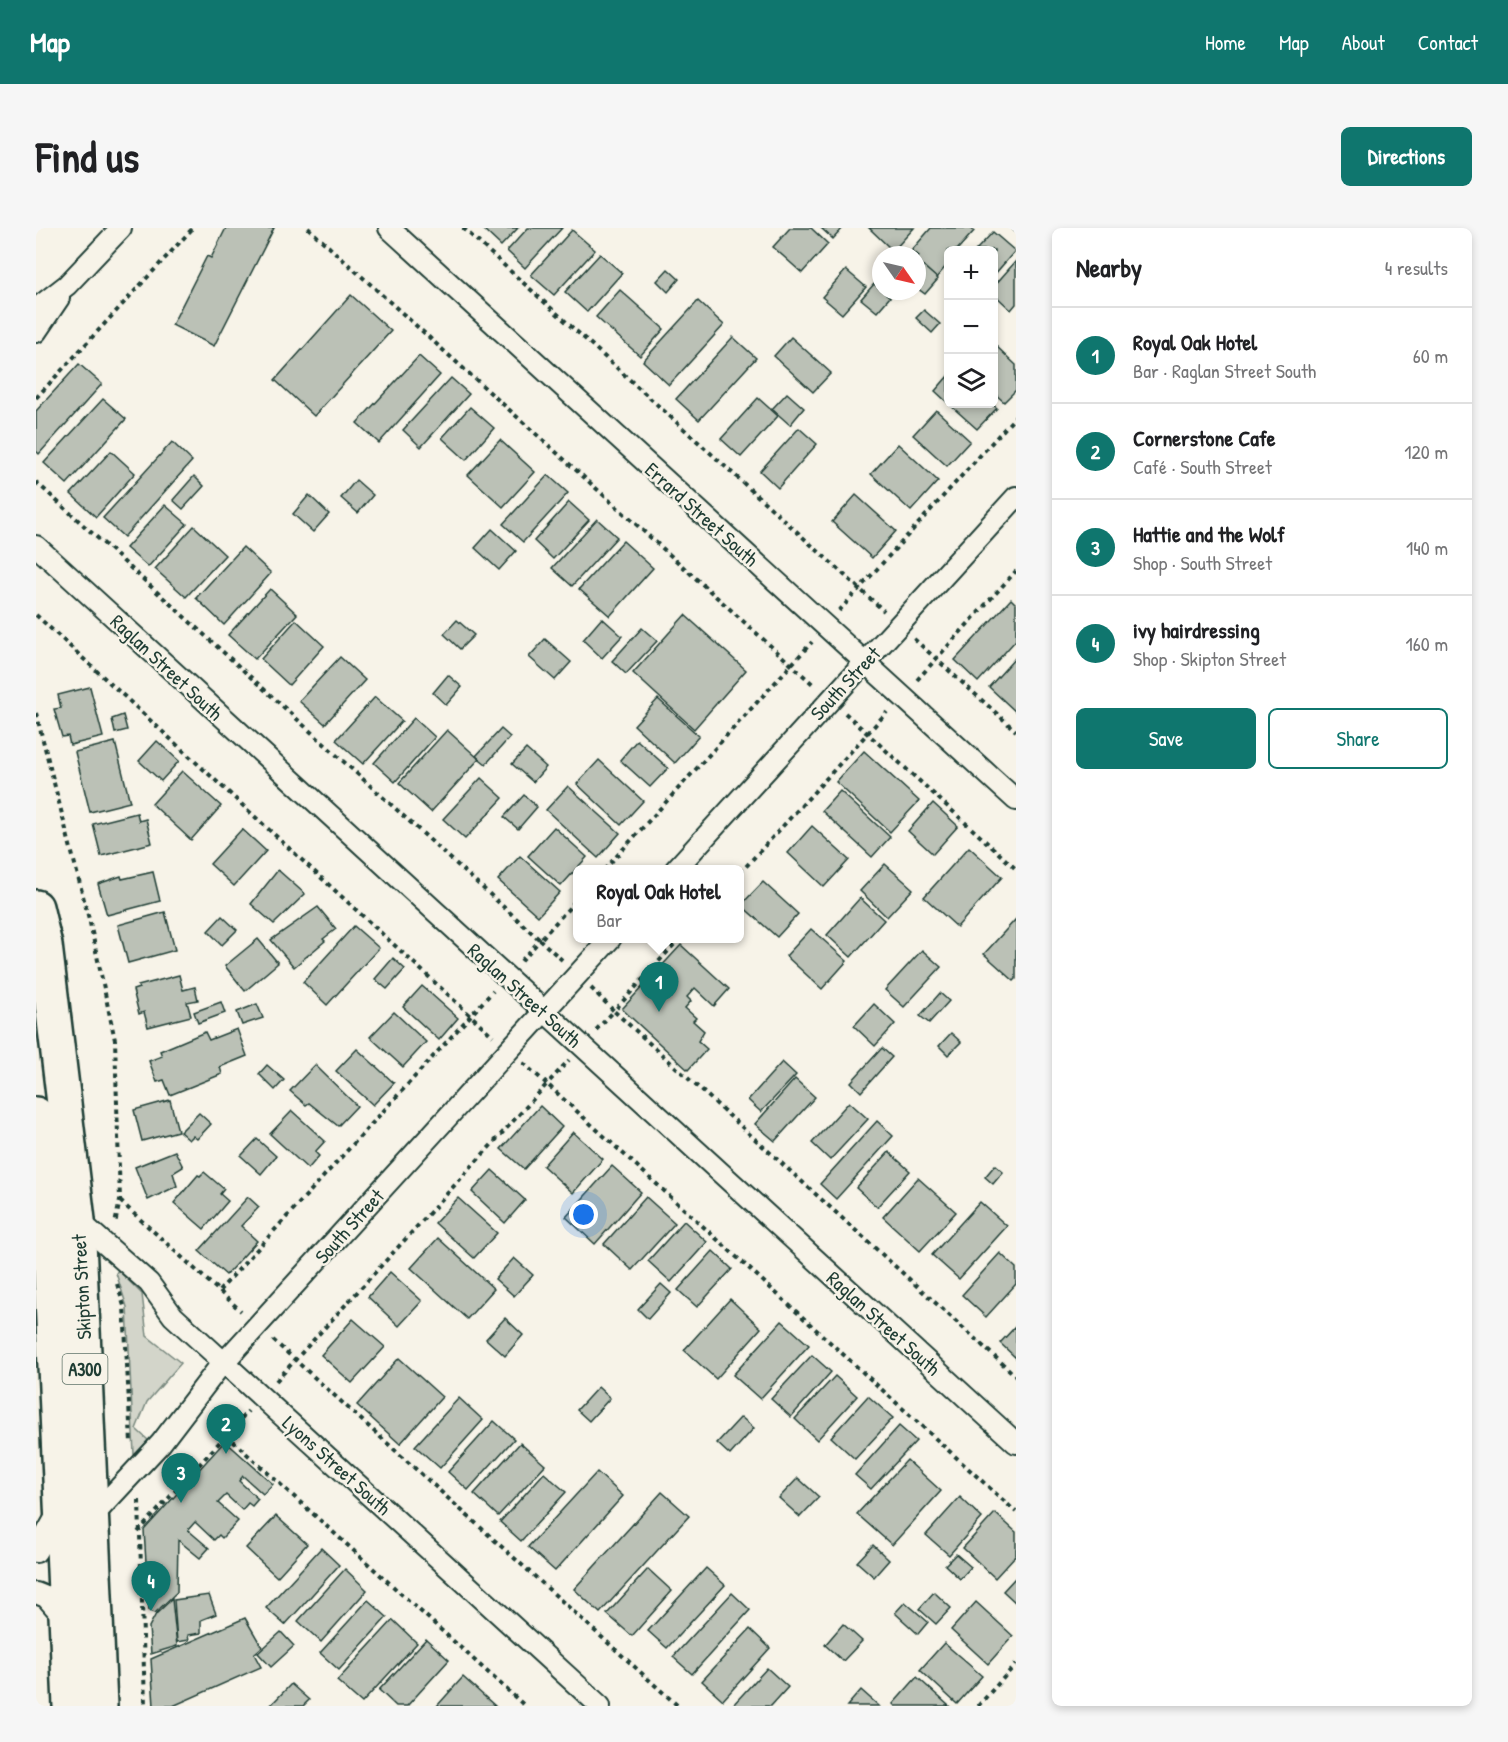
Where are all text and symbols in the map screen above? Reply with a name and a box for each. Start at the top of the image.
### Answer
text: Map [30,23,70,61]
text: Home [1205,28,1246,57]
text: Map [1279,28,1309,57]
text: About [1342,28,1385,57]
text: Contact [1418,28,1478,57]
button: Directions [1341,127,1472,186]
text: Find us [36,128,139,185]
north arrow [872,246,926,300]
map controls [944,246,998,408]
button: + [944,246,998,300]
text: Nearby [1076,250,1142,285]
text: 4 results [1385,254,1448,281]
button: − [944,300,998,354]
text: Royal Oak Hotel [1133,327,1257,357]
text: 1 [1092,342,1099,369]
text: 60 m [1413,342,1448,369]
button: layers [944,354,998,408]
text: Bar · Raglan Street South [1133,357,1316,384]
text: Cornerstone Cafe [1133,423,1276,453]
text: 2 [1091,438,1100,465]
text: 120 m [1404,438,1448,465]
text: Café · South Street [1133,453,1272,480]
street label: Errard Street South [640,456,764,572]
text: Hattie and the Wolf [1133,519,1285,549]
text: 3 [1091,534,1100,561]
text: 140 m [1406,534,1448,561]
text: Shop · South Street [1133,549,1272,576]
street label: Raglan Street South [105,608,229,726]
text: ivy hairdressing [1133,615,1260,645]
text: 4 [1092,630,1099,657]
text: 160 m [1406,630,1448,657]
street label: South Street [804,639,887,726]
text: Shop · Skipton Street [1133,645,1286,672]
button: Save [1076,708,1256,769]
button: Share [1268,708,1448,769]
popup [573,865,744,943]
text: Royal Oak Hotel [596,876,721,906]
text: Bar [596,906,622,933]
street label: Raglan Street South [462,937,588,1053]
pin: 1 [640,962,678,1012]
street label: South Street [308,1182,390,1269]
your location [569,1200,598,1229]
street label: Skipton Street [65,1232,97,1340]
street label: Raglan Street South [821,1265,947,1381]
road number: A300 [62,1354,108,1384]
pin: 2 [206,1404,246,1454]
street label: Lyons Street South [277,1409,397,1521]
pin: 3 [162,1454,200,1503]
pin: 4 [132,1562,170,1611]

